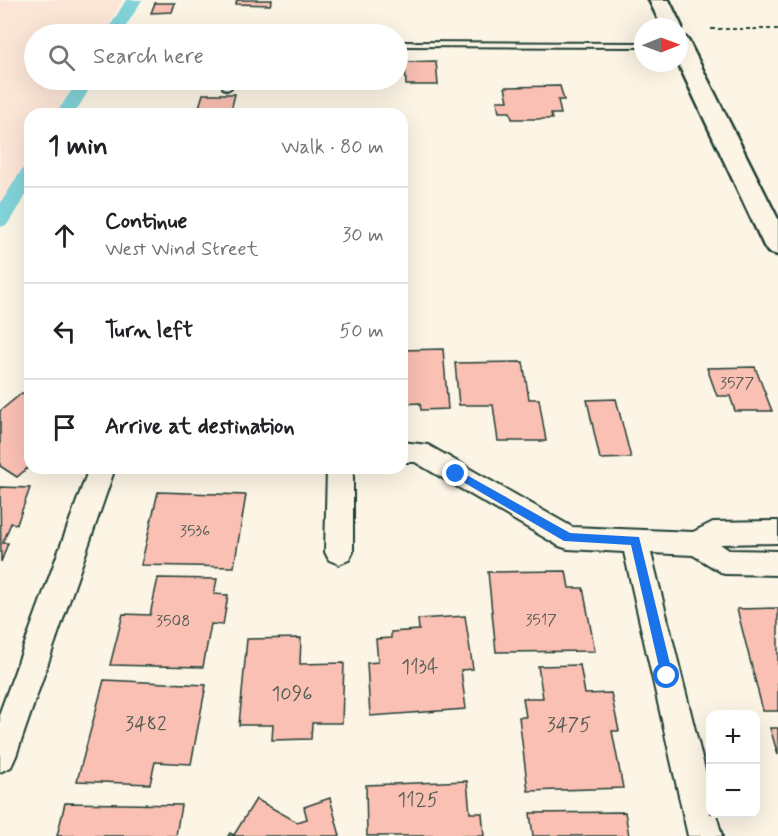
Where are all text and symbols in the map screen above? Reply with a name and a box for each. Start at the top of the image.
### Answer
north arrow [634,18,688,72]
search box [24,24,408,90]
icon: search [45,41,78,74]
text: Search here [93,43,204,71]
text: 1 min [48,130,108,164]
text: Walk · 80 m [281,134,384,161]
text: Continue [105,208,187,236]
icon: ahead [48,219,81,252]
text: 30 m [342,222,384,249]
text: West Wind Street [105,236,258,263]
icon: left [48,315,81,348]
text: Turn left [105,317,193,345]
text: 50 m [339,318,384,345]
house number: 3577 [720,373,754,394]
icon: arrive [48,411,81,444]
text: Arrive at destination [105,413,295,441]
route end [442,460,468,486]
house number: 3536 [180,521,210,542]
house number: 3517 [525,610,557,631]
house number: 3508 [156,611,190,632]
house number: 1134 [401,654,439,681]
route start [653,662,679,688]
house number: 1096 [271,681,313,708]
map controls [706,710,760,818]
button: + [706,710,760,764]
house number: 3482 [125,711,167,738]
house number: 3475 [547,712,591,739]
button: − [706,764,760,818]
house number: 1125 [397,787,439,814]

